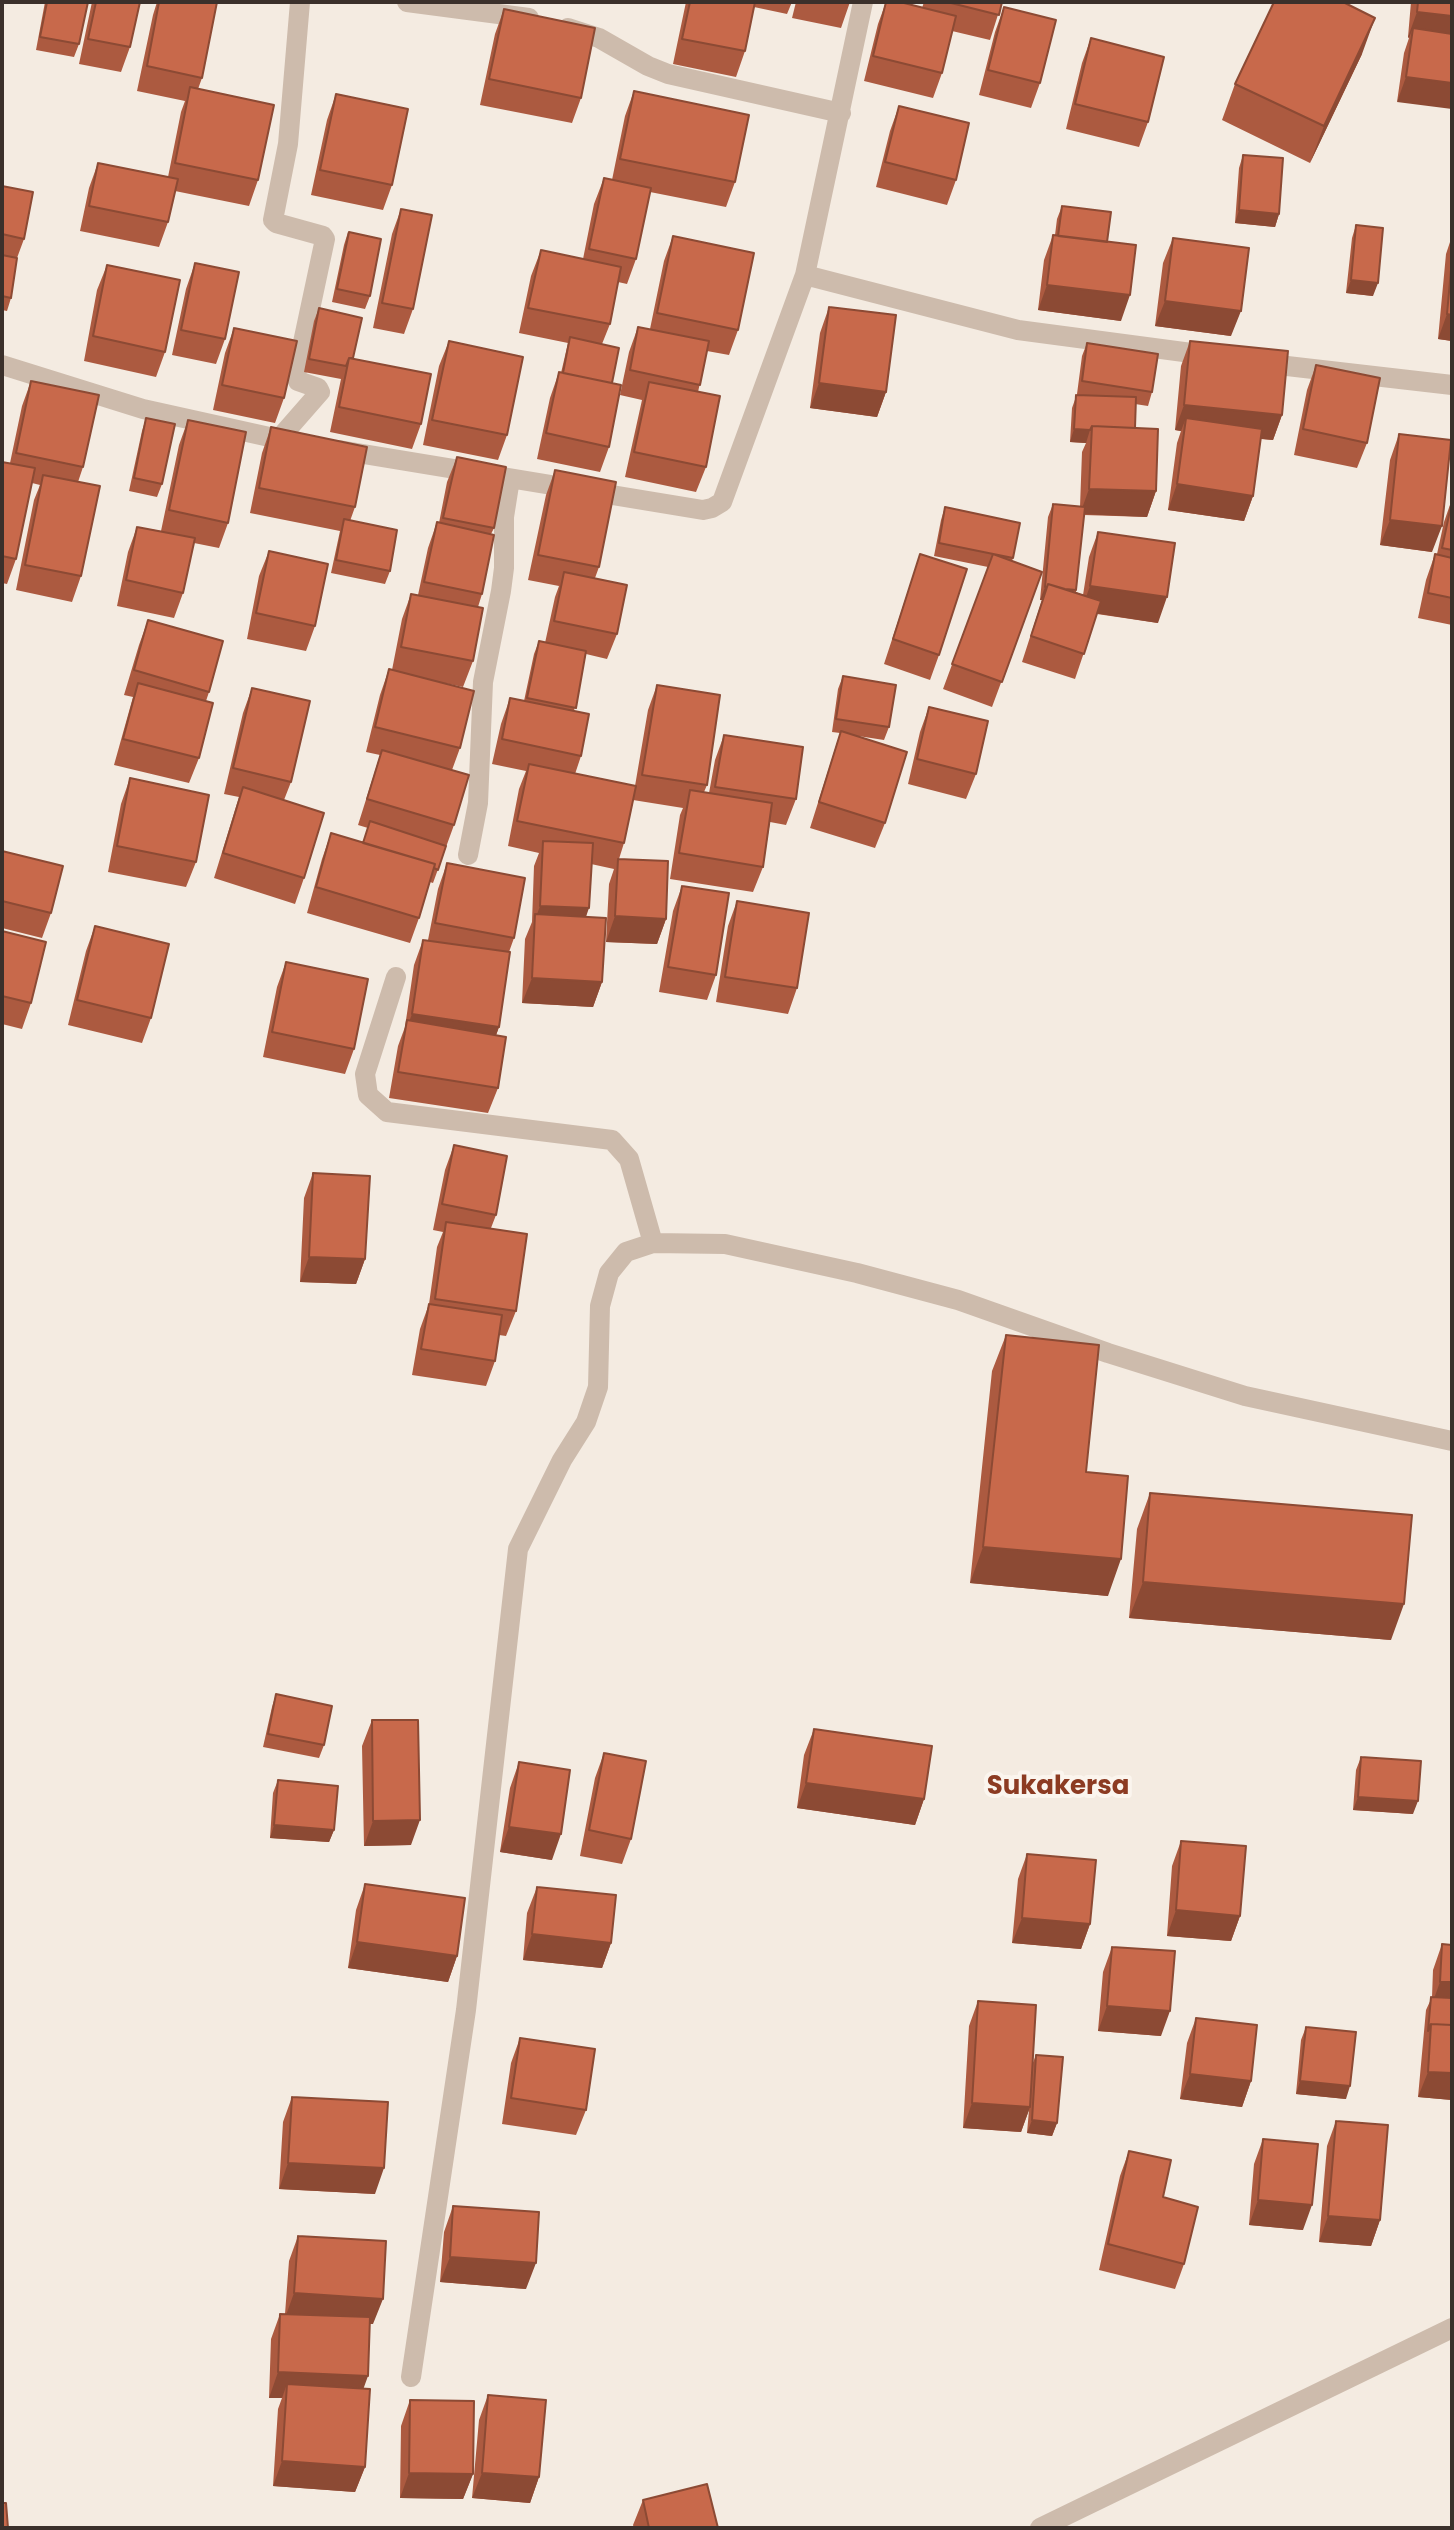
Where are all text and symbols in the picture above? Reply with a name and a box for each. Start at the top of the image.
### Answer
district label: Sukakersa [987,1771,1129,1803]

